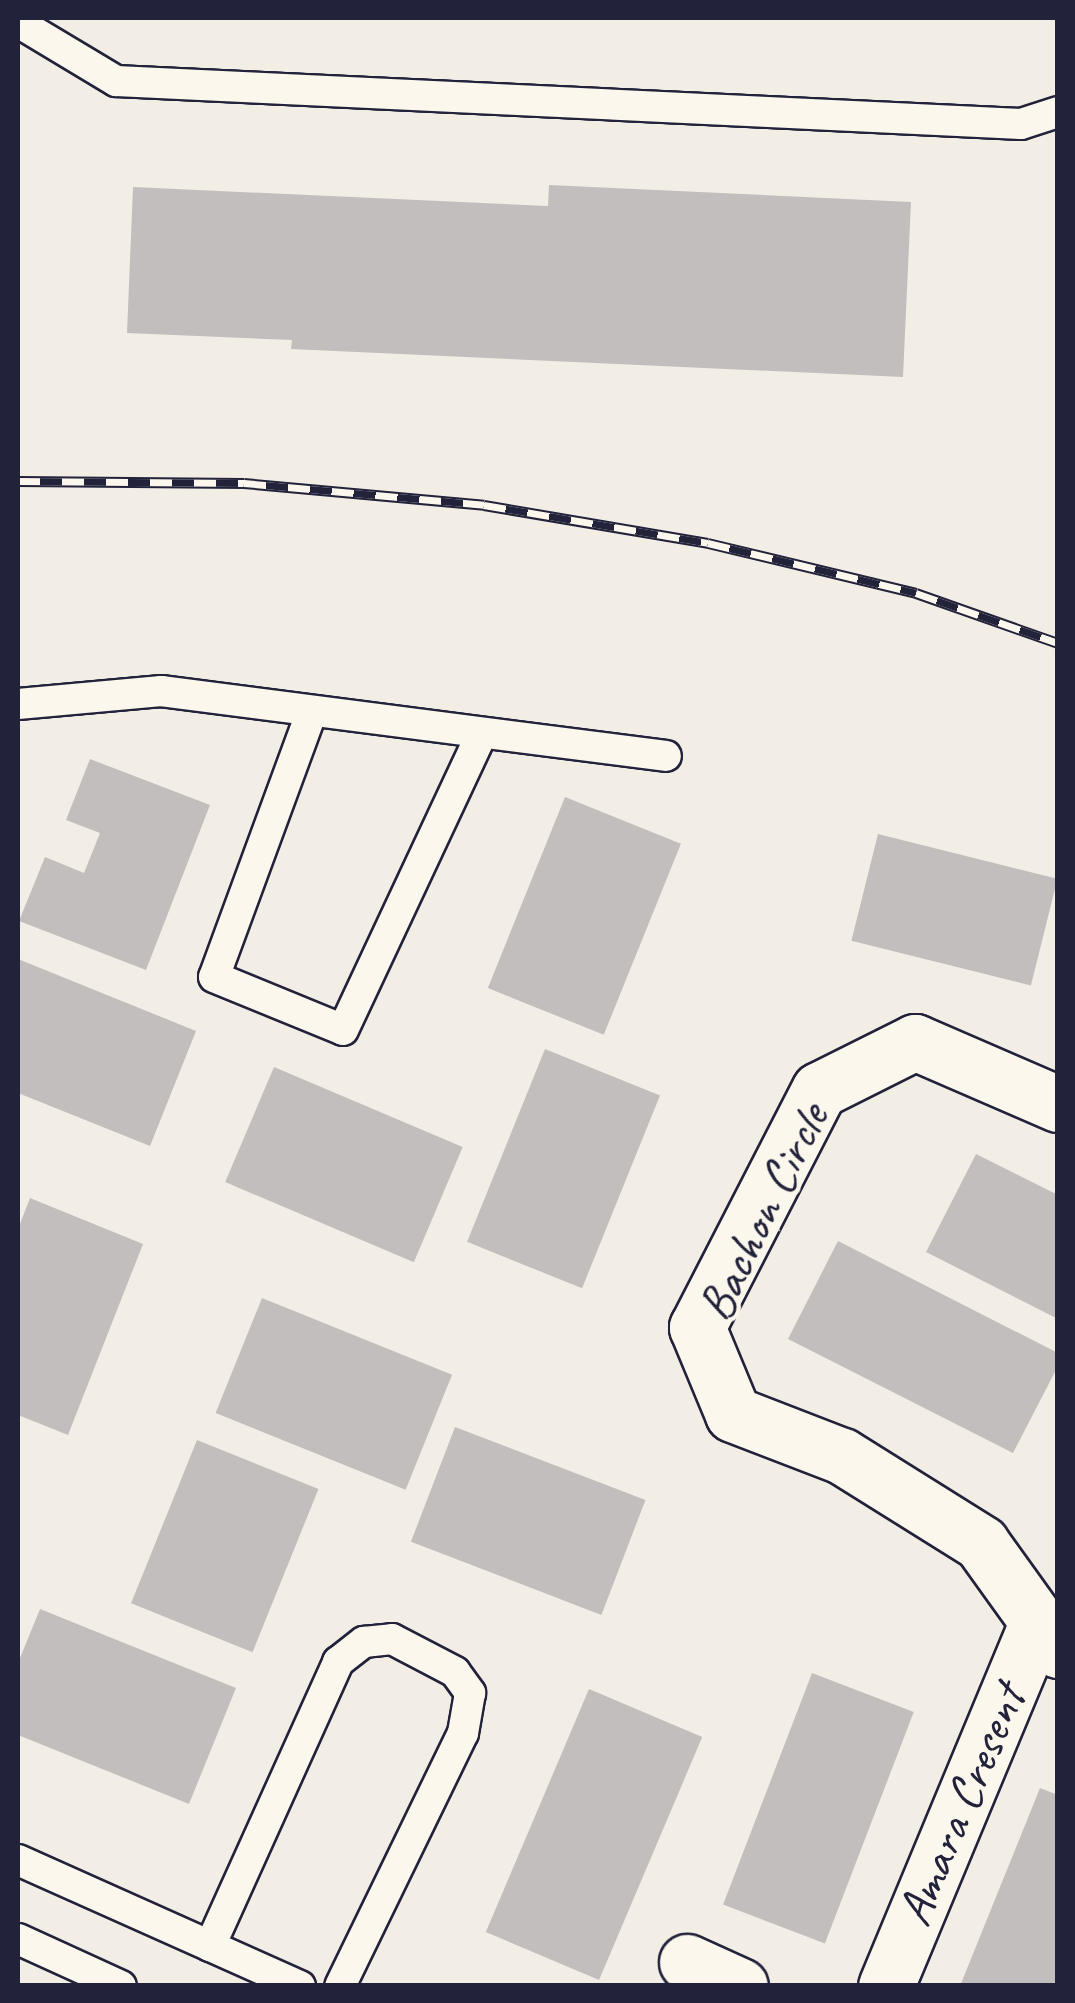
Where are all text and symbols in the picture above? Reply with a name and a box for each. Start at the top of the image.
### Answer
street label: Bachon Circle [685,1094,841,1330]
street label: Amara Cresent [884,1676,1038,1934]

